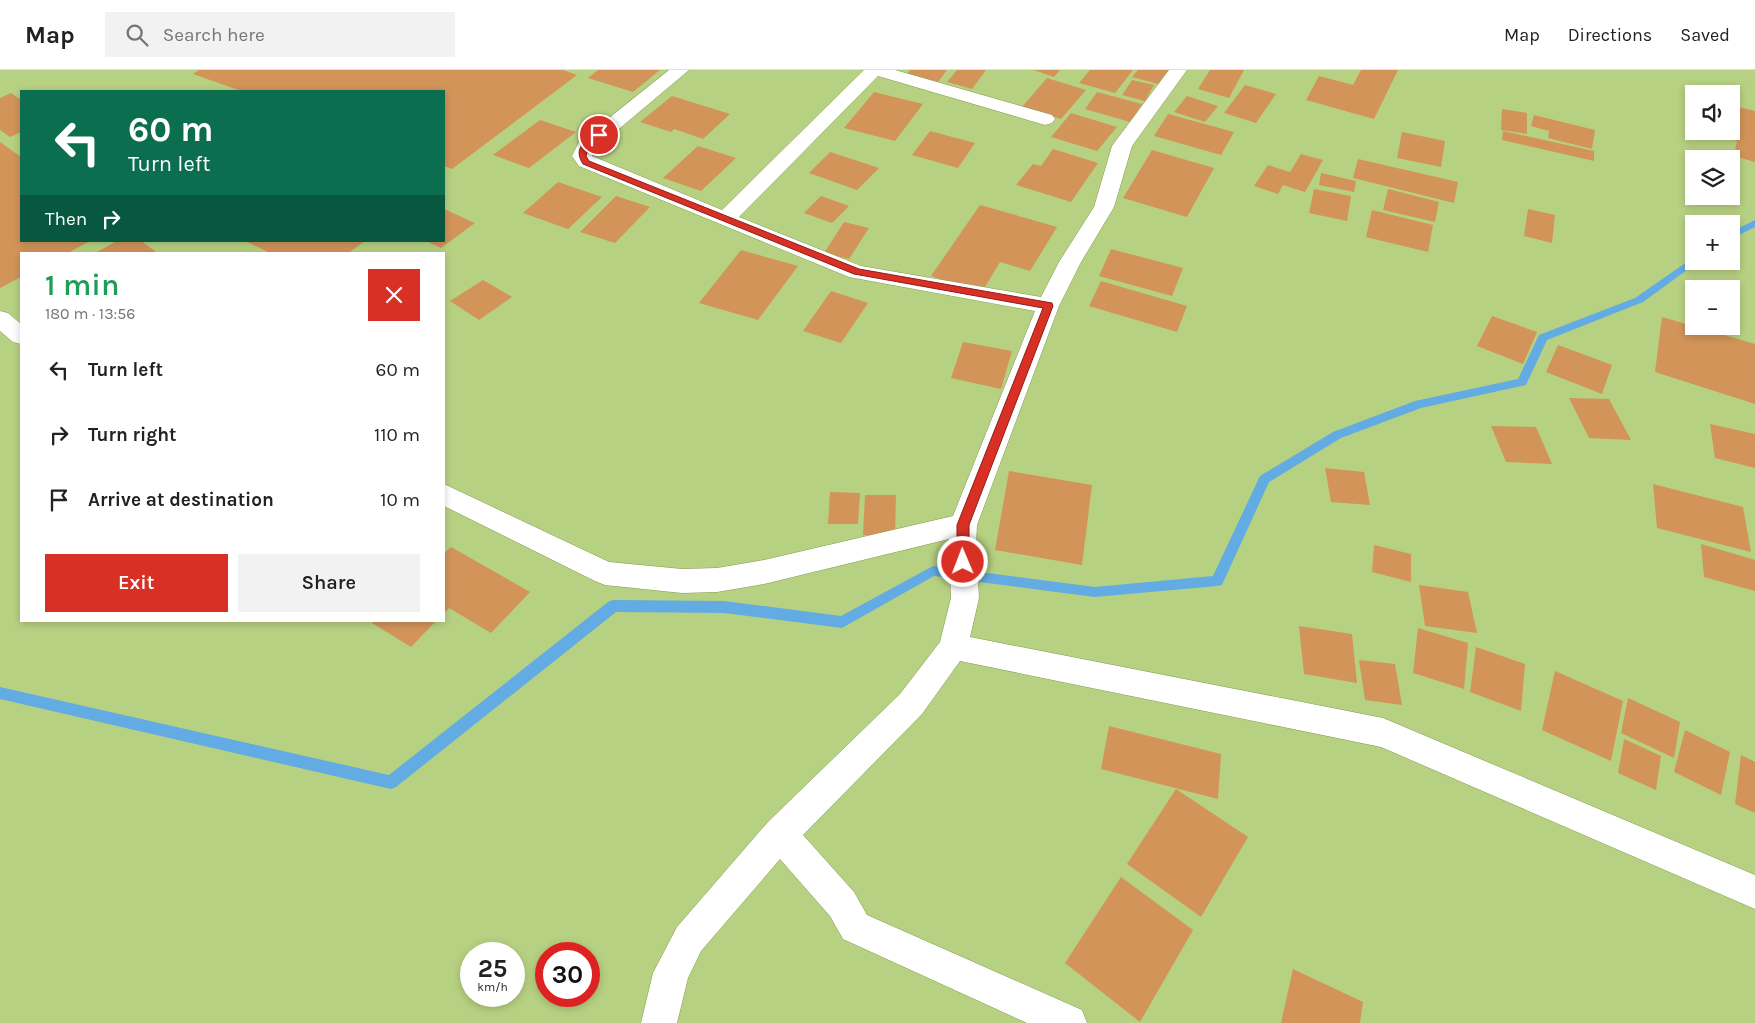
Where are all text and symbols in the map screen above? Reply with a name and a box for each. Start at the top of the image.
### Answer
search box [105,12,455,57]
text: Map [25,21,75,49]
icon: search [123,21,151,49]
text: Search here [163,24,265,46]
text: Map [1504,24,1540,46]
text: Directions [1568,24,1652,46]
text: Saved [1680,24,1730,46]
map controls [1685,85,1740,335]
button: sound [1685,85,1740,140]
text: 60 m [128,109,213,150]
icon: left [45,110,110,175]
pin [578,114,620,156]
icon: arrive [585,121,613,149]
button: layers [1685,150,1740,205]
text: Turn left [128,151,211,177]
icon: right [97,205,125,233]
text: Then [45,208,87,230]
button: + [1685,215,1740,270]
text: 1 min [45,267,119,303]
button: close [368,269,420,321]
button: − [1685,280,1740,335]
text: 180 m · 13:56 [45,304,135,323]
icon: left [45,356,73,384]
text: Turn left [88,359,163,381]
text: 60 m [376,359,420,381]
icon: right [45,421,73,449]
text: Turn right [88,424,177,446]
text: 110 m [374,424,420,446]
icon: arrive [45,486,73,514]
text: Arrive at destination [88,489,274,511]
text: 10 m [380,489,420,511]
position arrow [936,535,988,587]
button: Exit [45,554,228,612]
button: Share [238,554,420,612]
speed limit sign: 30 [535,942,600,1007]
text: 25 [478,954,507,983]
text: km/h [477,980,508,994]

